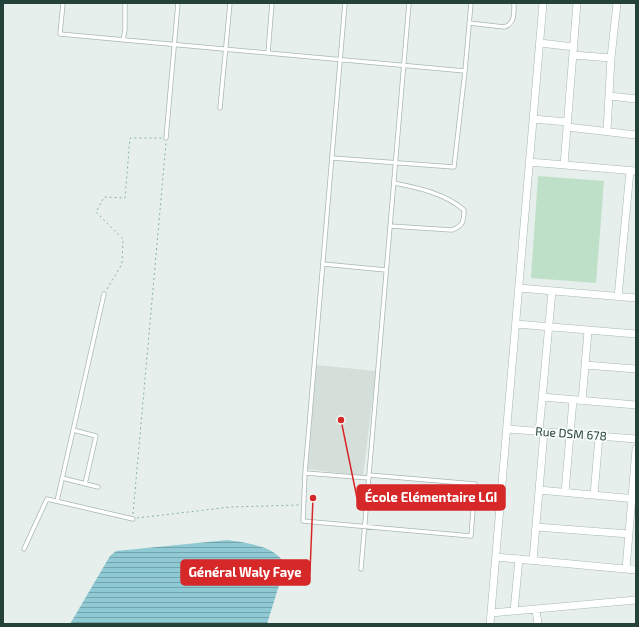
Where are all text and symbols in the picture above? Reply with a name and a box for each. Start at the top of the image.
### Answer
street label: Rue DSM 678 [535,424,607,442]
callout: École Elémentaire LGI [357,485,505,510]
text: École Elémentaire LGI [365,488,497,505]
callout: Général Waly Faye [181,560,310,585]
text: Général Waly Faye [188,564,302,580]

